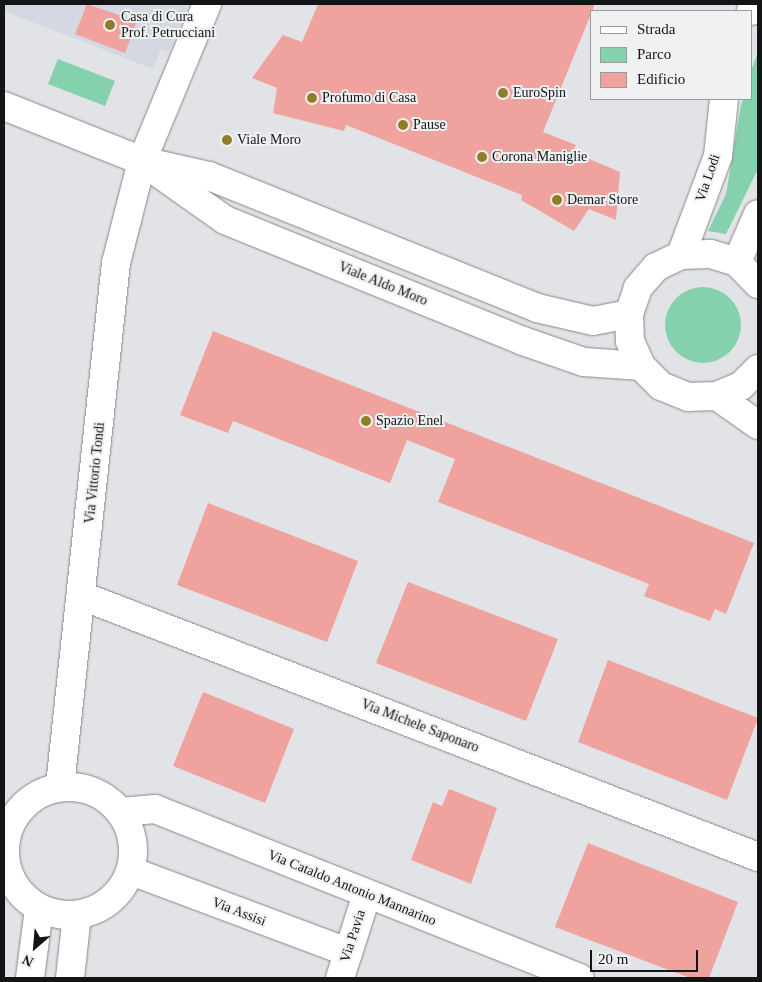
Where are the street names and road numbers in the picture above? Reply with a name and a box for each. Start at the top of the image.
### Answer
street label: Via Lodi [692,152,724,204]
street label: Viale Aldo Moro [336,258,430,310]
street label: Via Vittorio Tondi [81,421,109,525]
street label: Via Michele Saponaro [359,696,481,756]
street label: Via Cataldo Antonio Mannarino [265,846,439,930]
street label: Via Assisi [209,894,269,930]
street label: Via Pavia [337,908,369,964]

